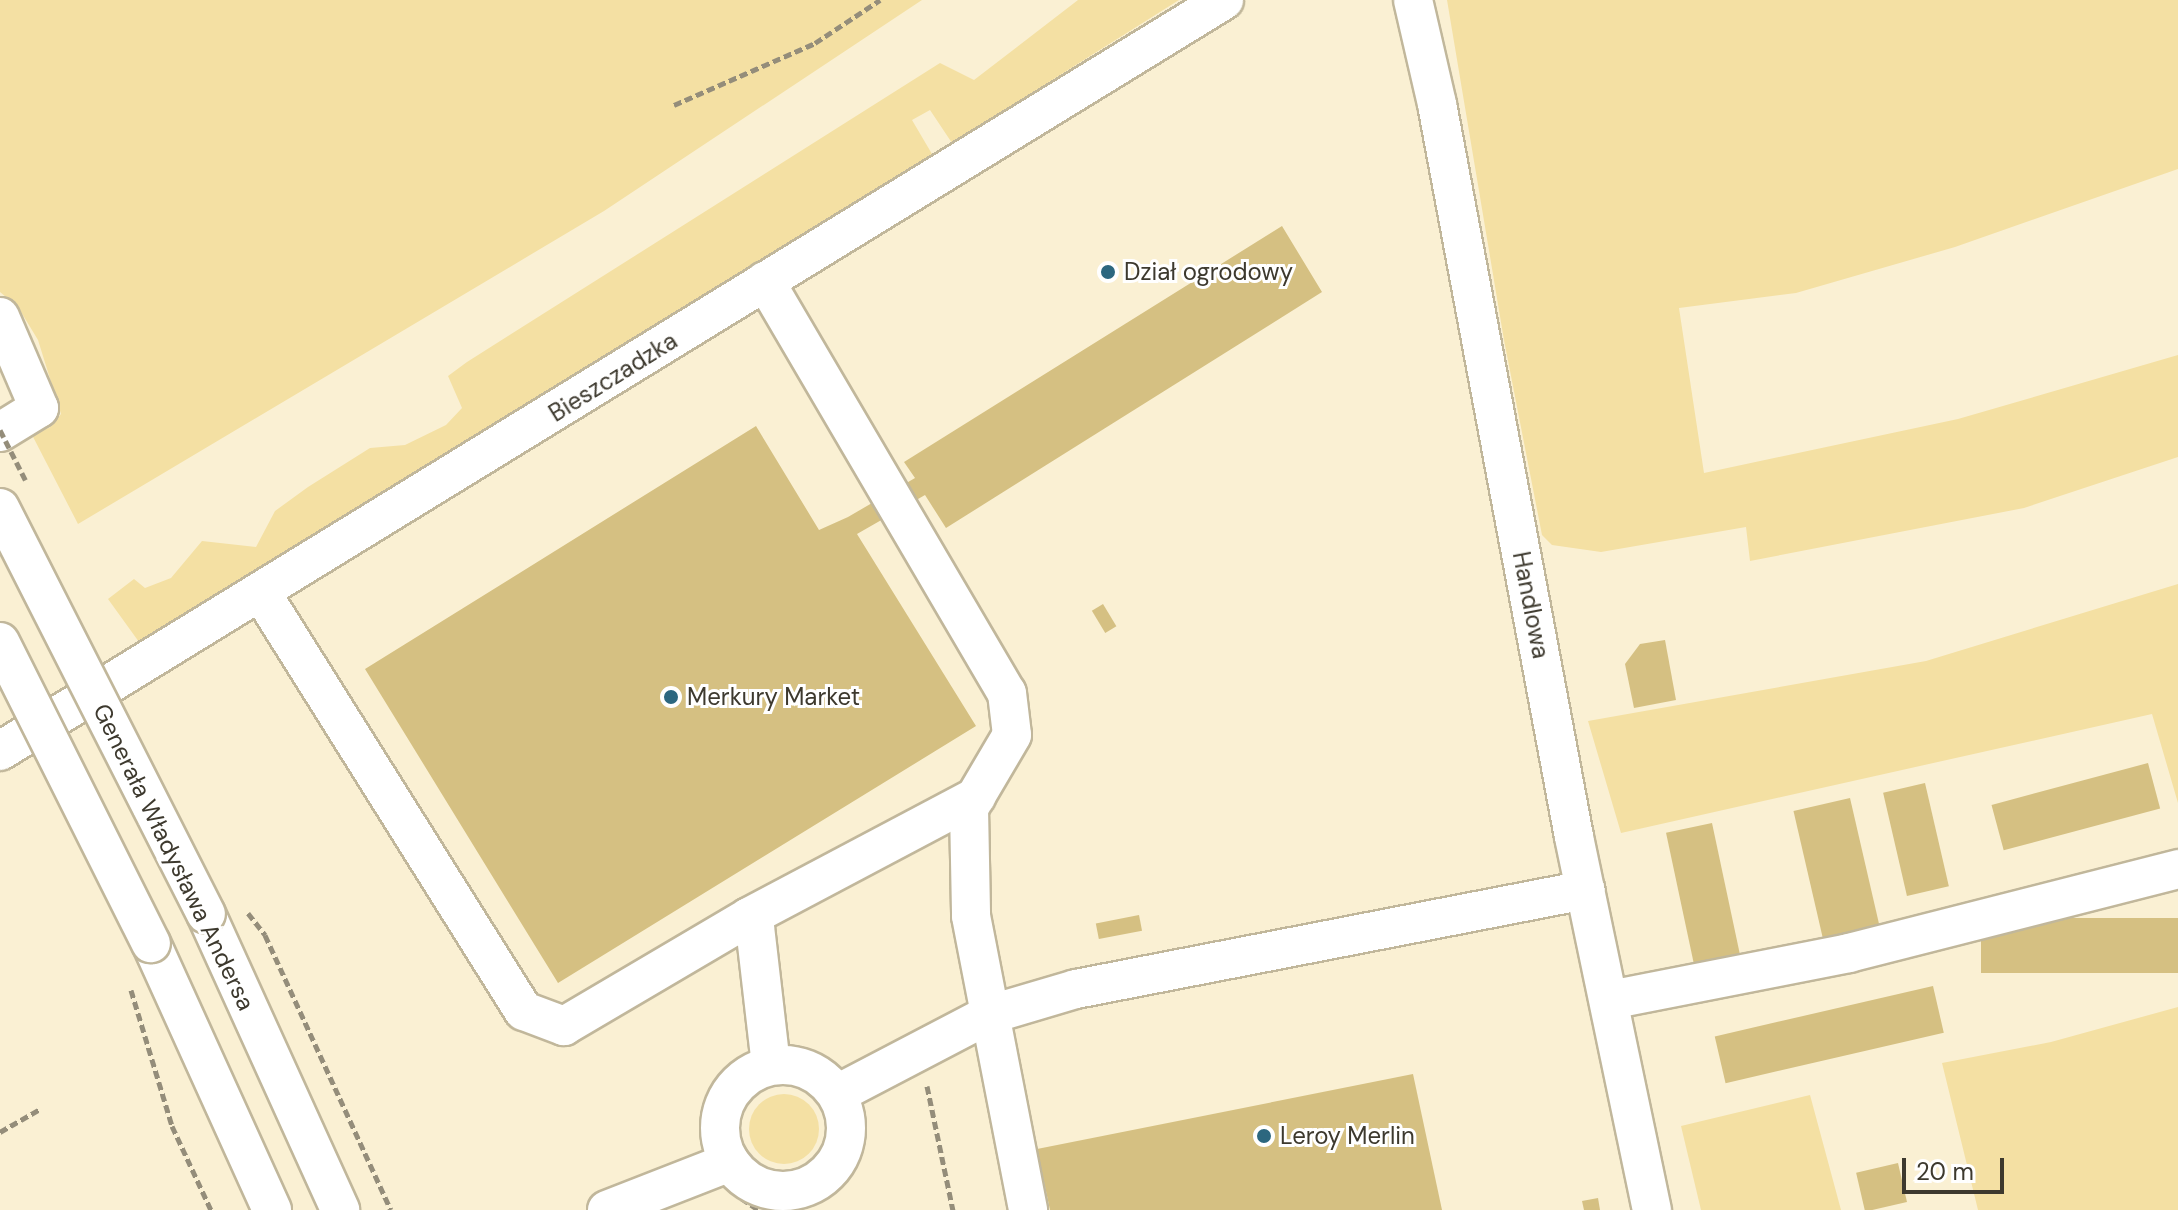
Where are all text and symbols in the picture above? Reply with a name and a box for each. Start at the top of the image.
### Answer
place label: Dział ogrodowy [1124,258,1293,286]
marker: Dział ogrodowy [1099,263,1117,281]
street label: Bieszczadzka [544,326,682,428]
street label: Handlowa [1507,549,1555,661]
place label: Merkury Market [687,683,860,711]
marker: Merkury Market [662,688,680,706]
street label: Generała Władysława Andersa [87,699,261,1015]
place label: Leroy Merlin [1280,1122,1415,1150]
marker: Leroy Merlin [1255,1127,1273,1145]
scale bar [1906,1142,2008,1192]
text: 20 m [1916,1156,1974,1187]

